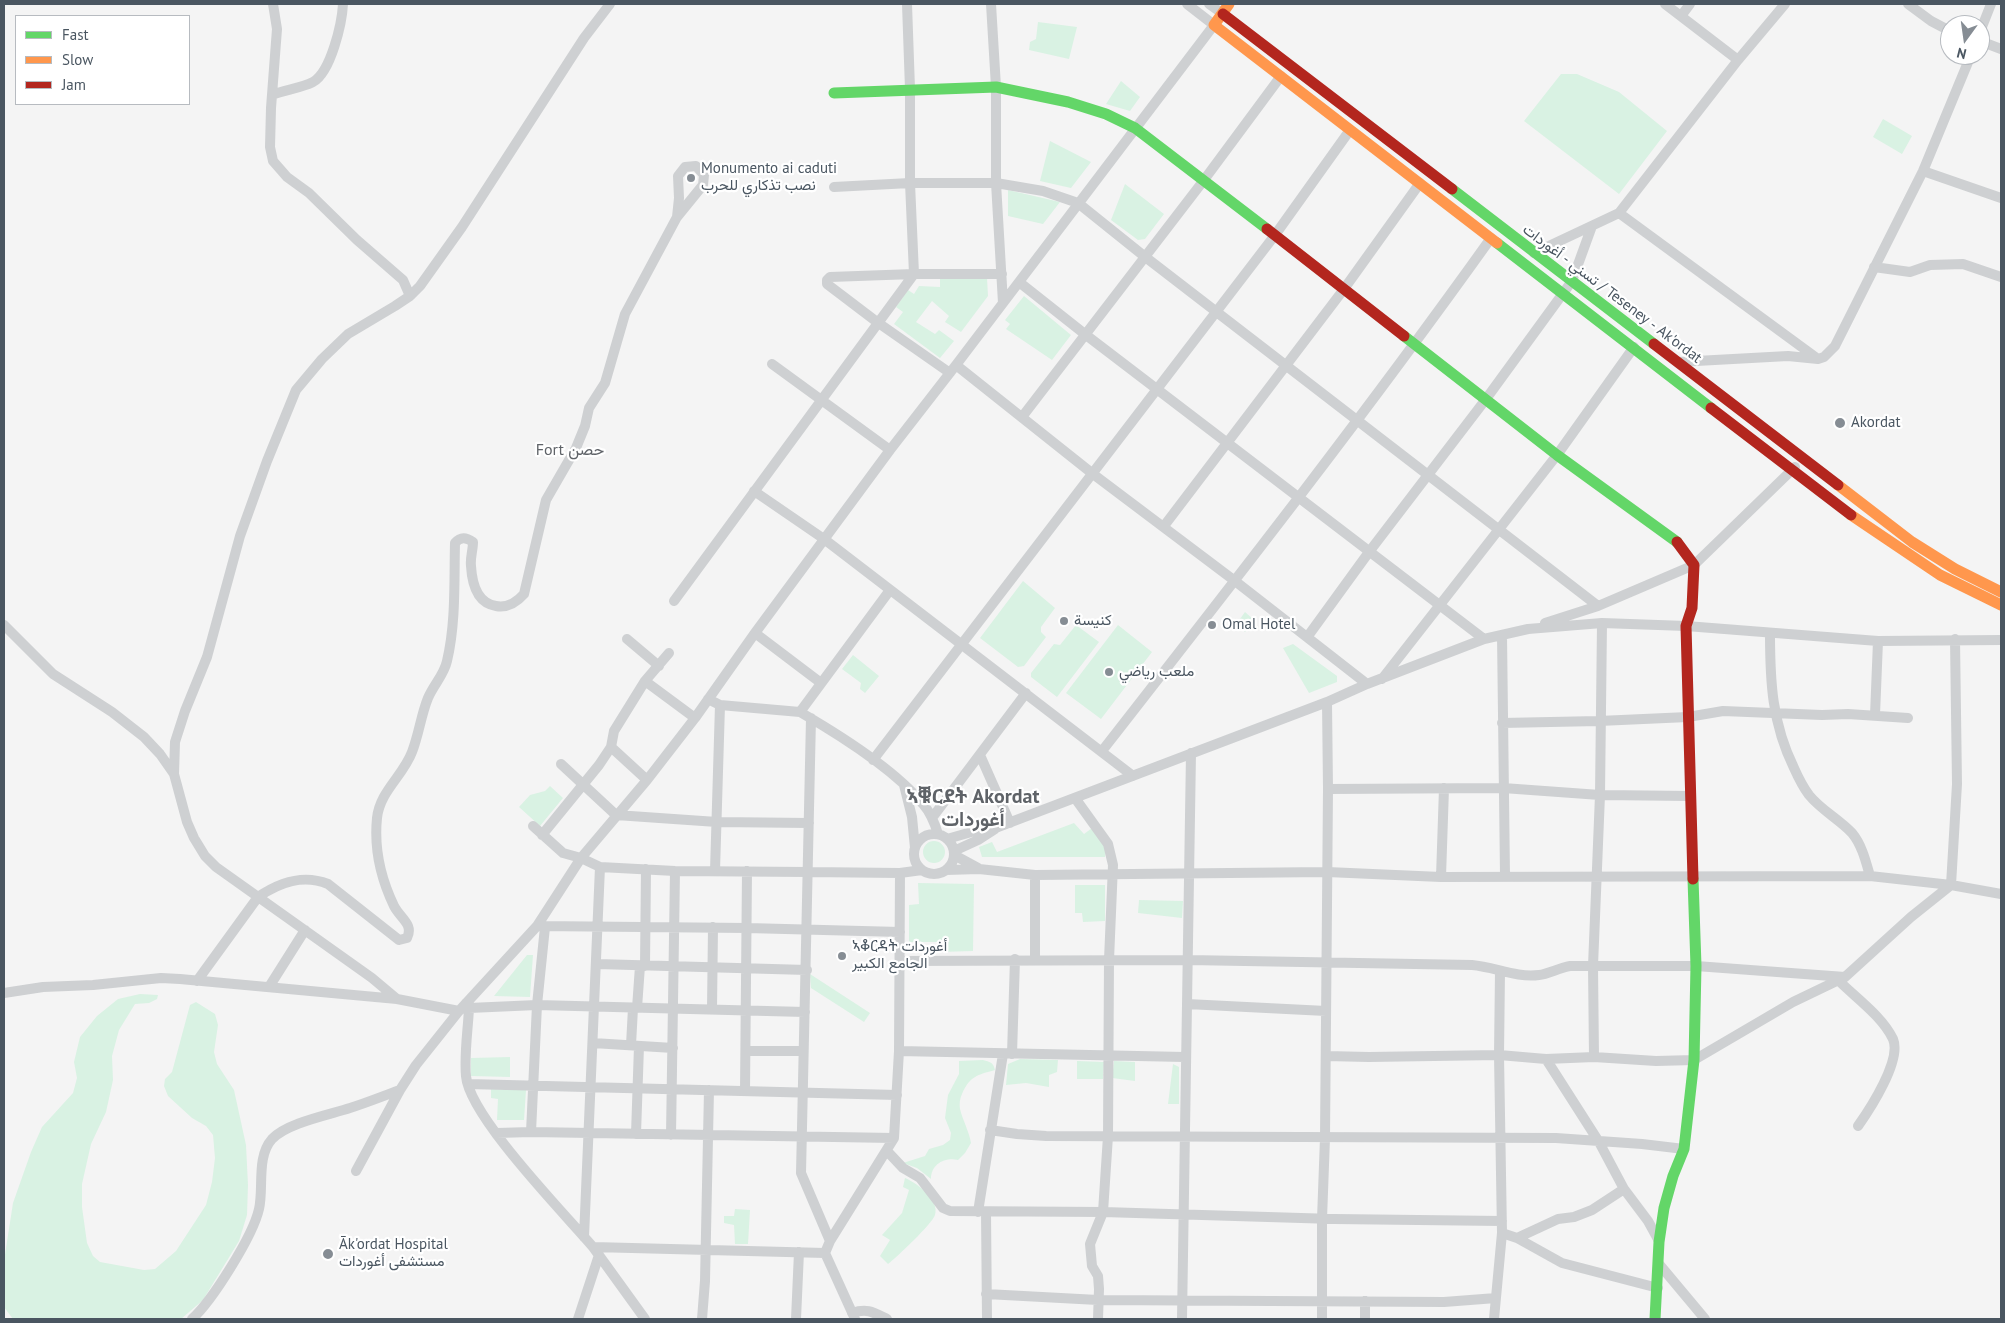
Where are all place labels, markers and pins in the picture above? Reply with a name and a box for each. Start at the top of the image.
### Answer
place label: Monumento ai caduti نصب تذكاري للحرب [701,160,837,195]
marker: Monumento ai caduti نصب تذكاري للحرب [685,172,697,184]
place label: Akordat [1851,414,1901,432]
marker: Akordat [1833,416,1847,430]
place label: كنيسة [1074,612,1112,630]
marker: كنيسة [1058,615,1070,627]
place label: Omal Hotel [1222,616,1295,634]
marker: Omal Hotel [1206,619,1218,631]
place label: ملعب رياضي [1119,663,1194,681]
marker: ملعب رياضي [1103,666,1115,678]
place label: ኣቆርዳት أغوردات الجامع الكبير [852,938,947,973]
marker: ኣቆርዳት أغوردات الجامع الكبير [836,950,848,962]
place label: Āk'ordat Hospital مستشفى أغوردات [339,1236,448,1271]
marker: Āk'ordat Hospital مستشفى أغوردات [321,1247,335,1261]

